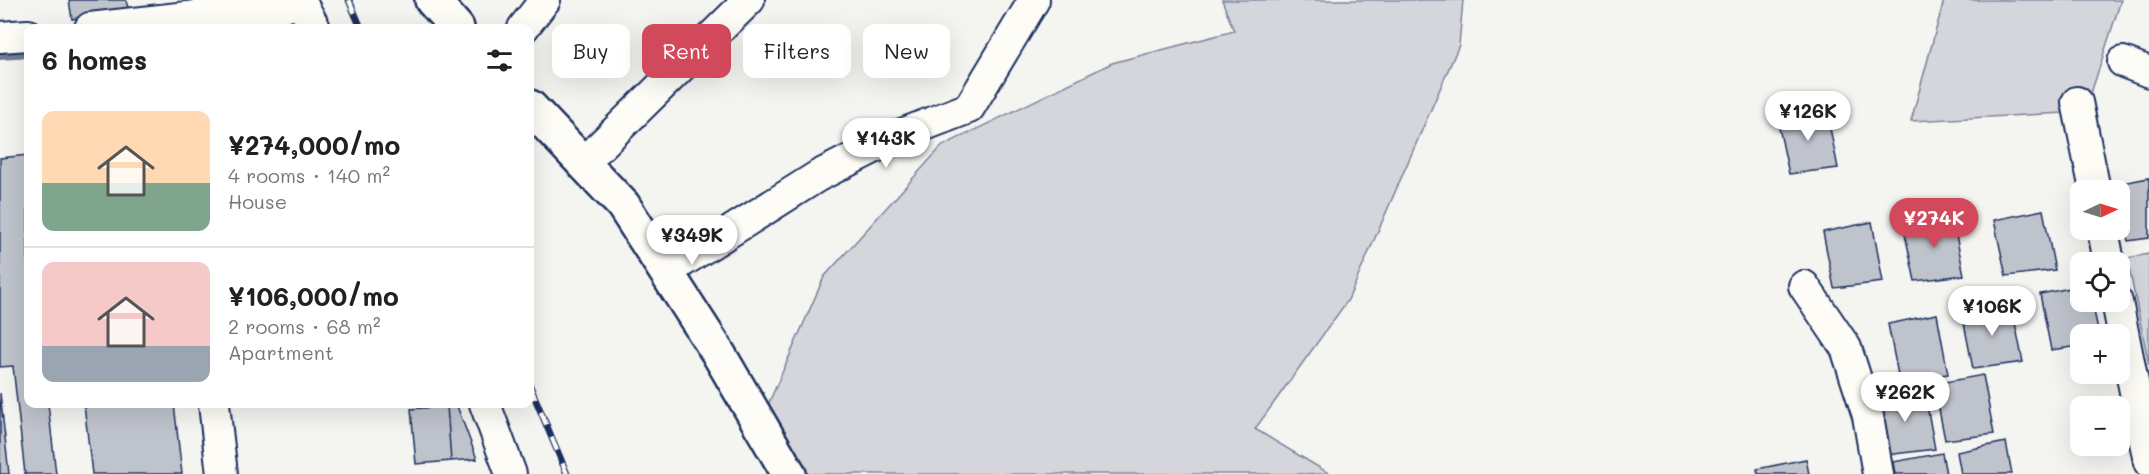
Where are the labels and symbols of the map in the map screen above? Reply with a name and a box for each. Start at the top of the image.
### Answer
pin: ¥126K [1766,91,1850,142]
pin: ¥143K [844,118,928,169]
north arrow [2070,180,2130,240]
pin: ¥274K [1892,198,1976,249]
pin: ¥349K [650,215,734,266]
pin: ¥106K [1950,286,2034,337]
pin: ¥262K [1863,372,1947,423]

